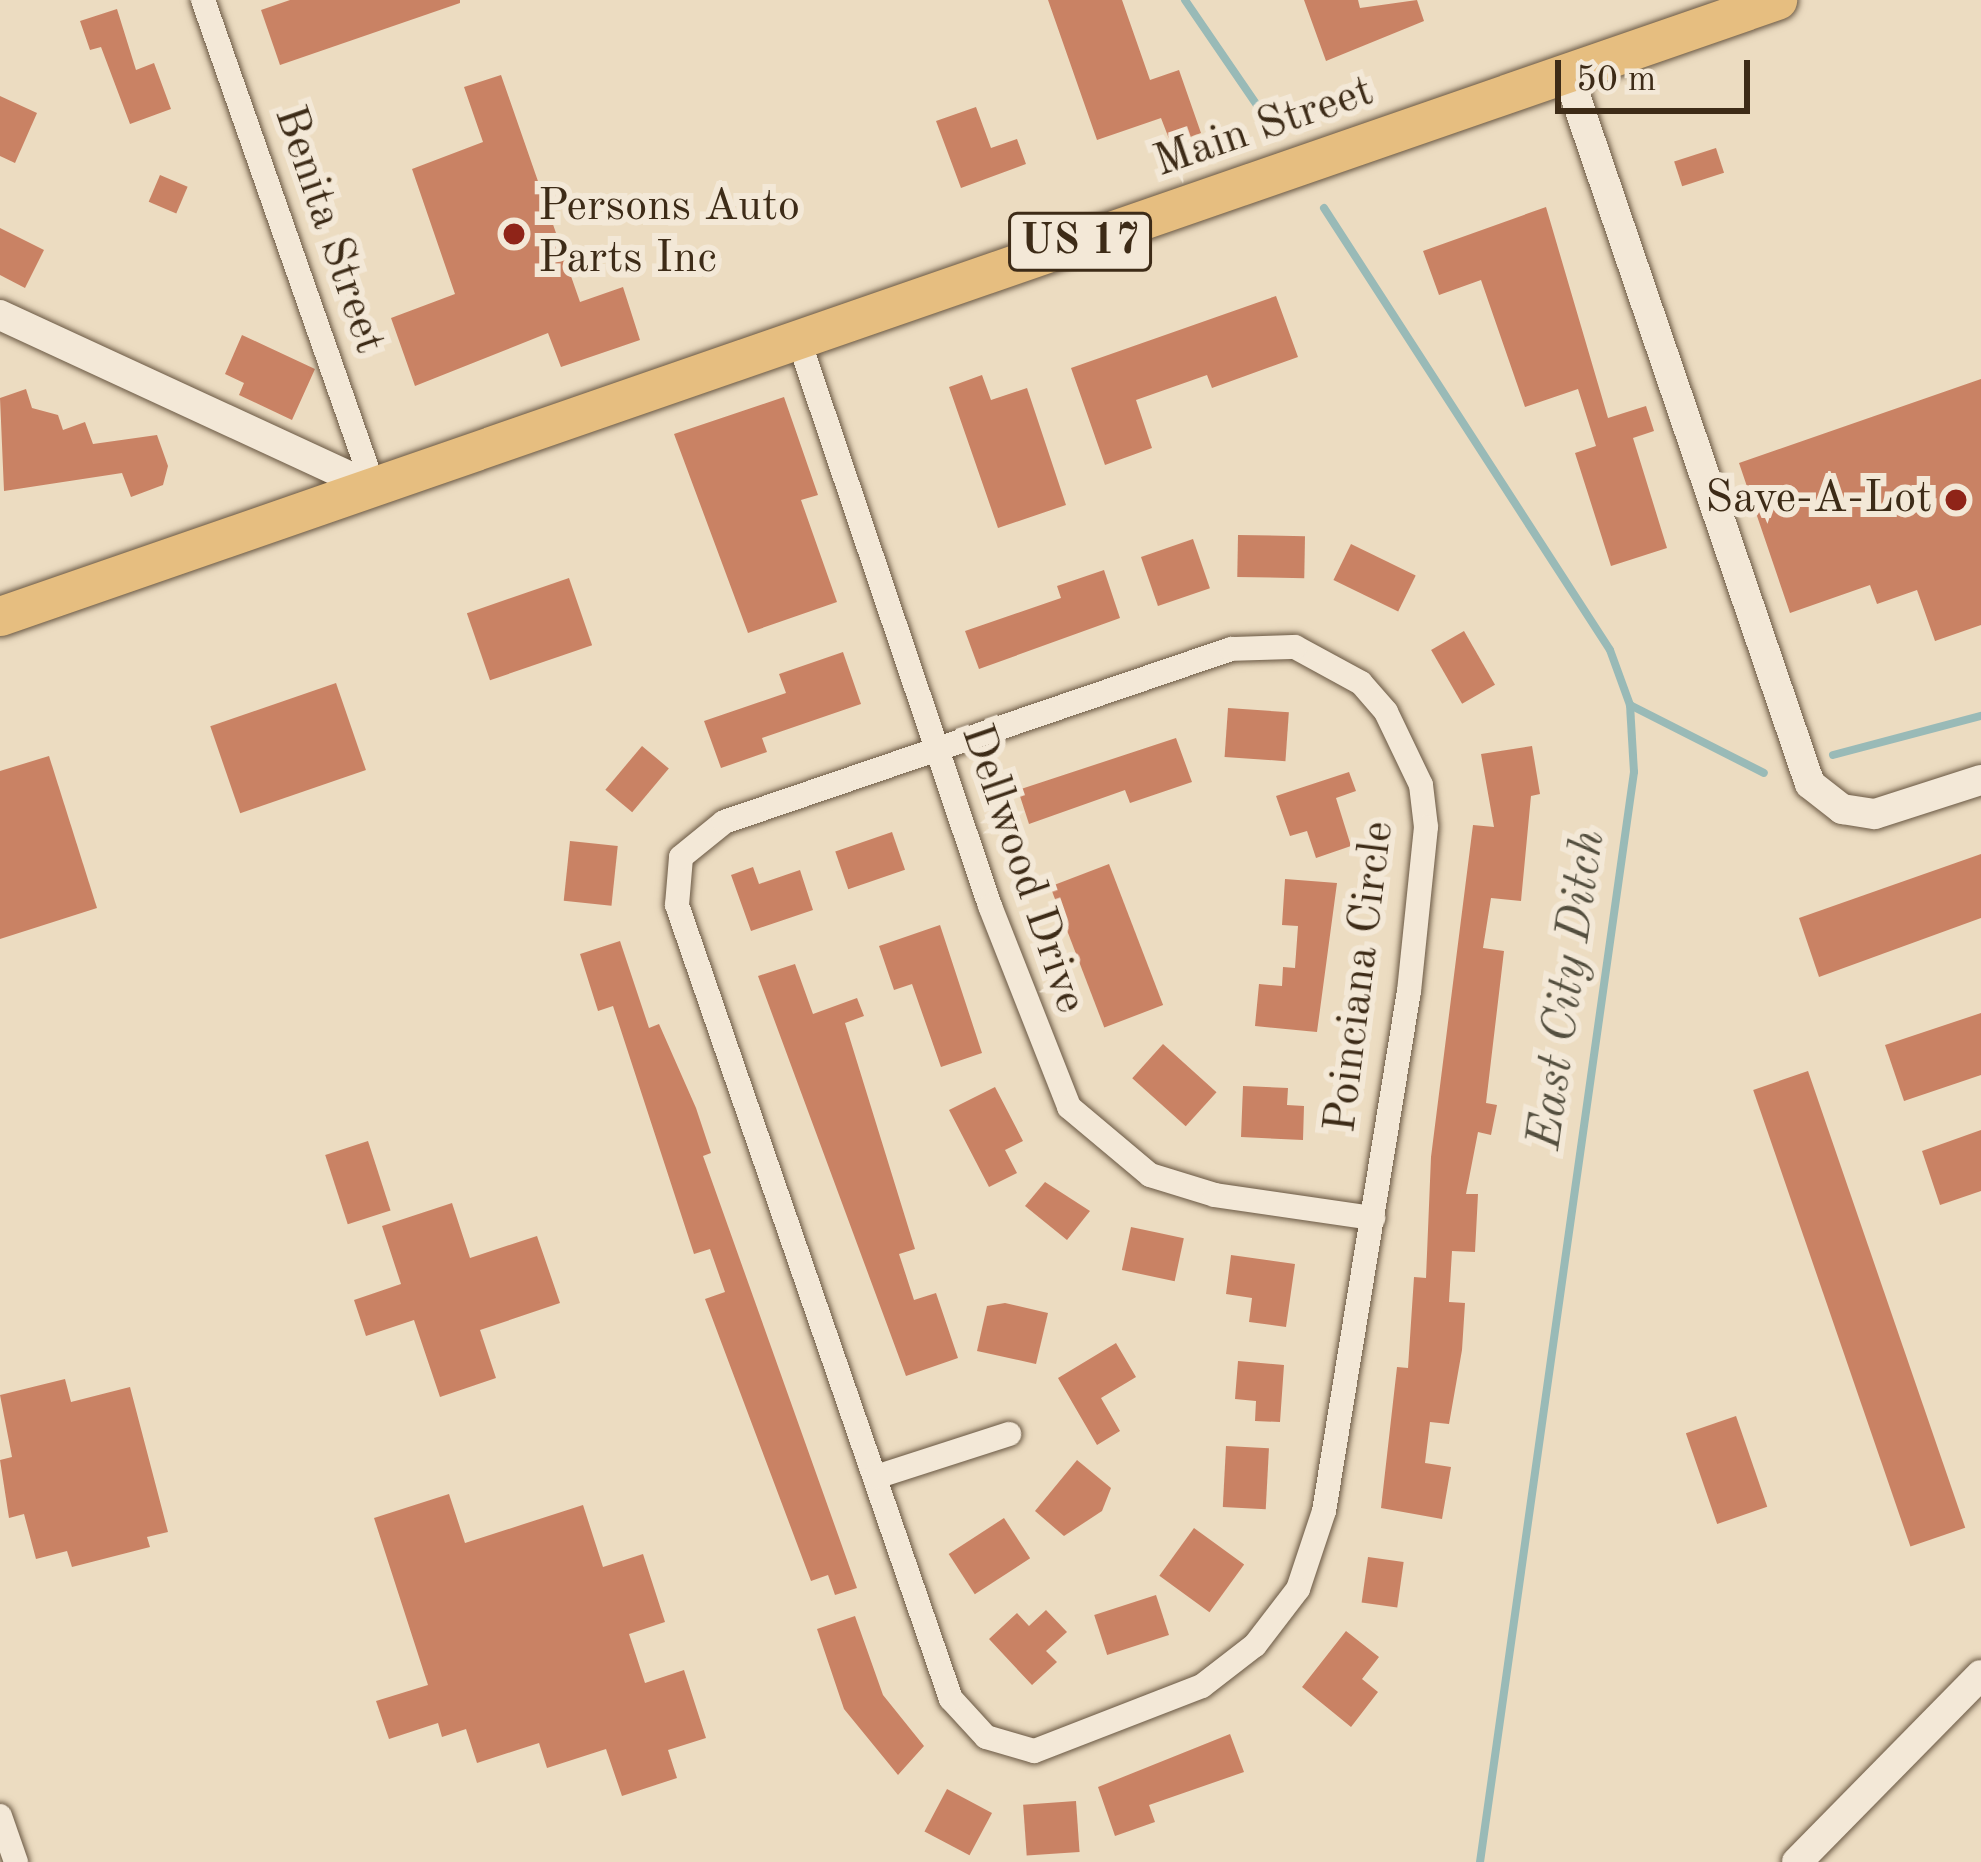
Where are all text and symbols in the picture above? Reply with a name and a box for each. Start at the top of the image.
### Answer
scale bar [1561,36,1756,110]
text: 50 m [1576,63,1656,99]
street label: Main Street [1147,65,1381,191]
street label: Benita Street [260,99,396,361]
place label: Persons Auto Parts Inc [538,181,800,287]
road number: US 17 [1008,206,1152,278]
marker: Persons Auto Parts Inc [501,221,527,247]
place label: Save-A-Lot [1705,473,1932,527]
marker: Save-A-Lot [1943,487,1969,513]
street label: Dellwood Drive [947,718,1097,1020]
street label: Poinciana Circle [1315,818,1407,1136]
water label: East City Ditch [1517,826,1619,1154]

